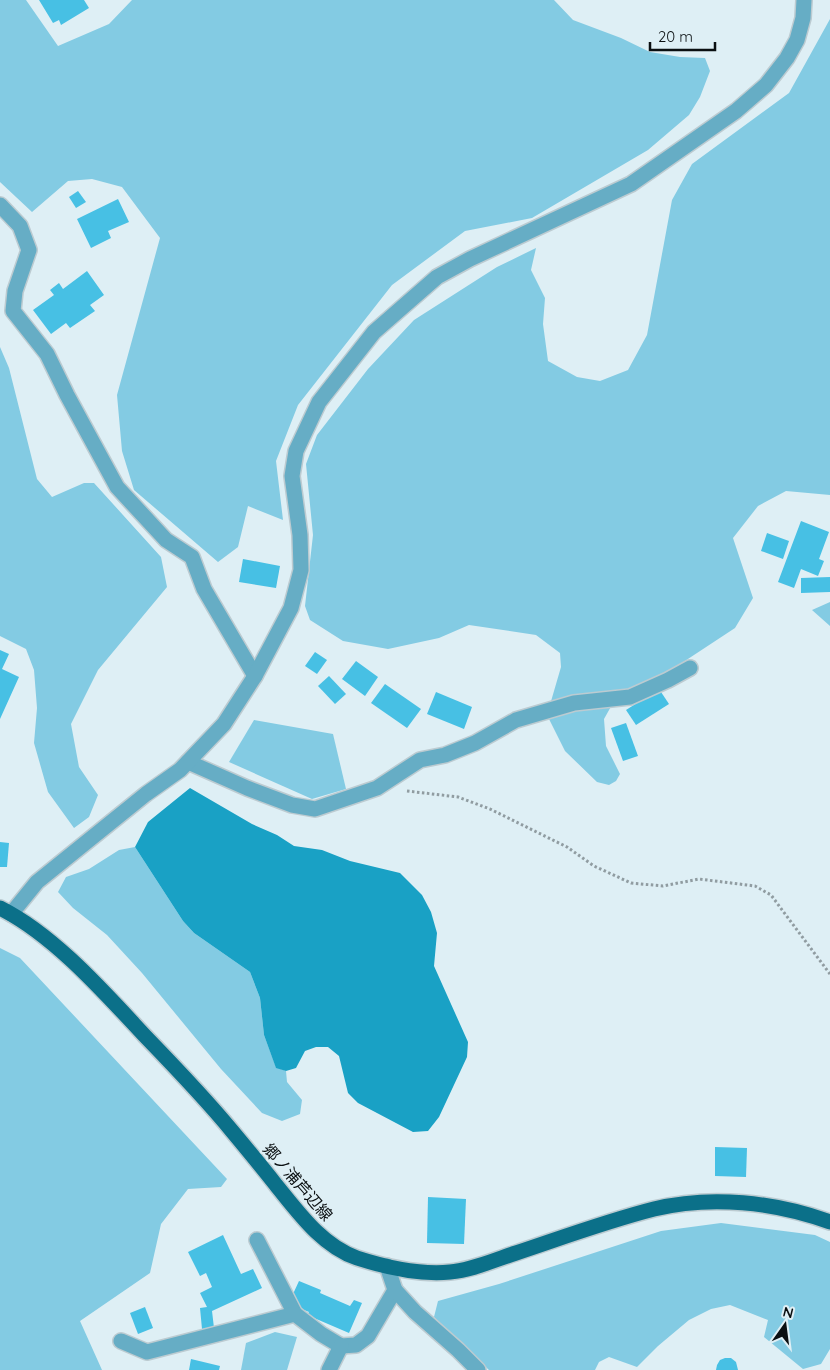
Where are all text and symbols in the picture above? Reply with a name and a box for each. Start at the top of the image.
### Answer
scale bar [650,20,715,52]
text: 20 m [658,27,693,46]
street label: 郷ノ浦芦辺線 [259,1139,337,1225]
north arrow [760,1300,810,1350]
text: N [781,1302,795,1322]

